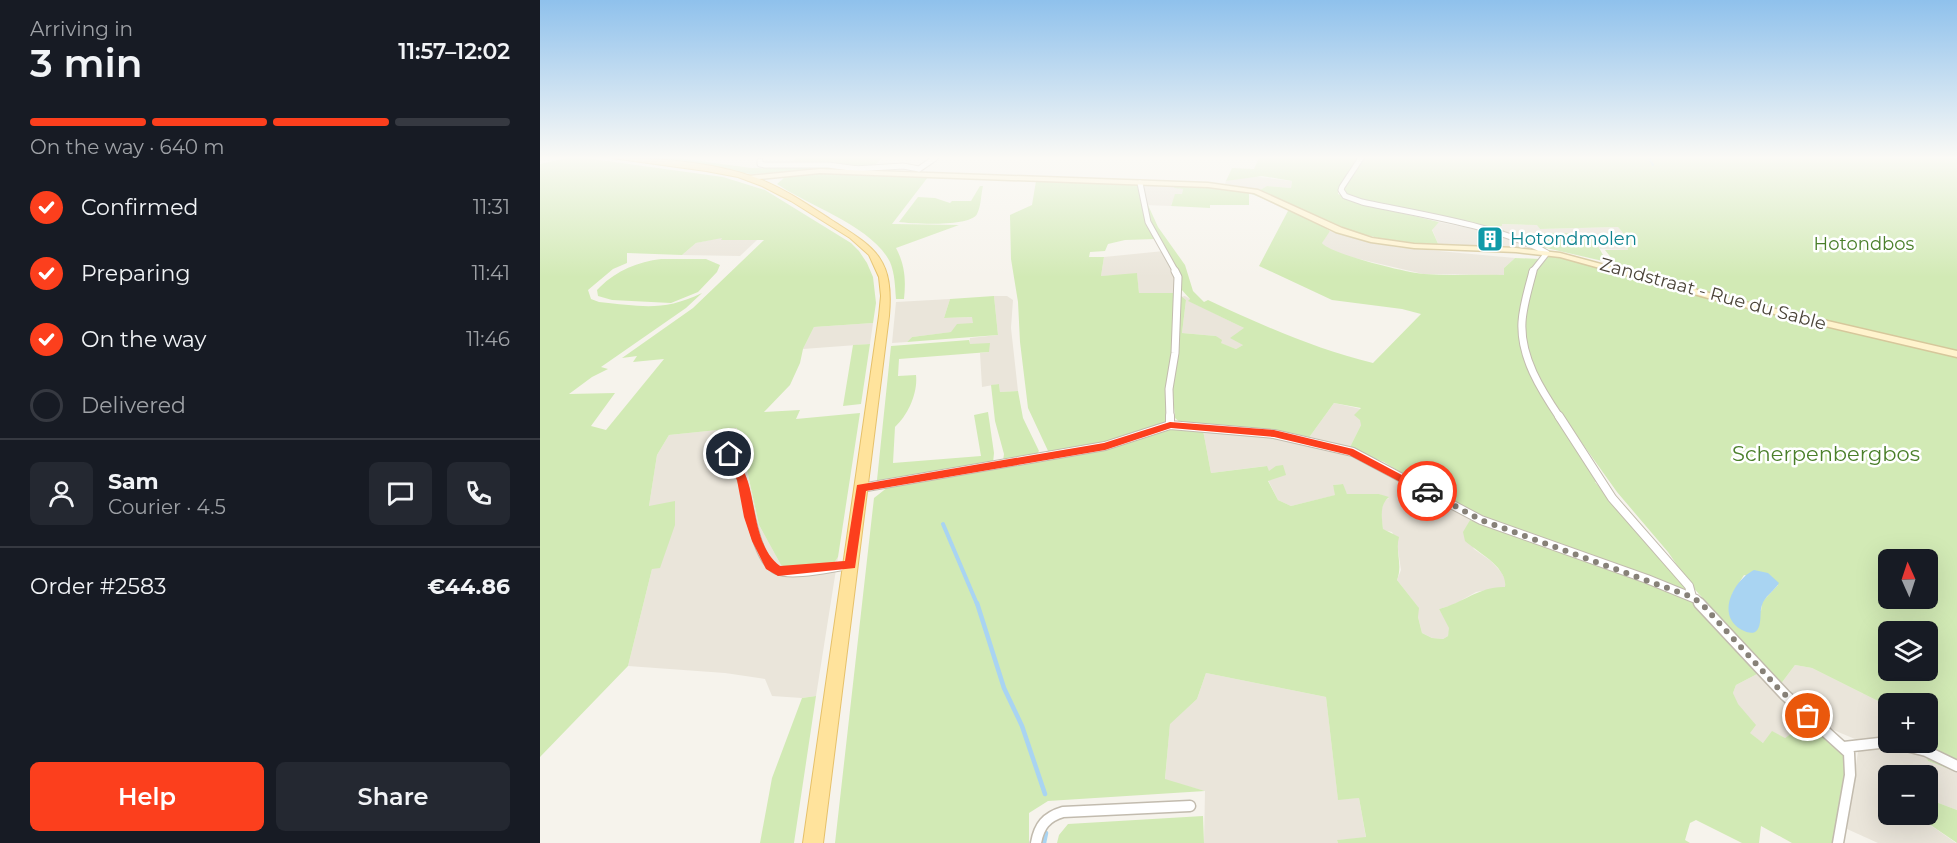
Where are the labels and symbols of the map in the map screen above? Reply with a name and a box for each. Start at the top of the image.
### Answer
building icon: Hotondmolen [1475,224,1505,254]
place label: Hotondmolen [1510,228,1637,250]
park label: Hotondbos [1814,233,1915,255]
street label: Zandstraat - Rue du Sable [1597,253,1829,335]
pin [703,428,754,479]
park label: Scherpenbergbos [1732,441,1920,466]
courier [1397,461,1457,521]
north arrow [1878,549,1938,609]
pin [1782,690,1833,741]

